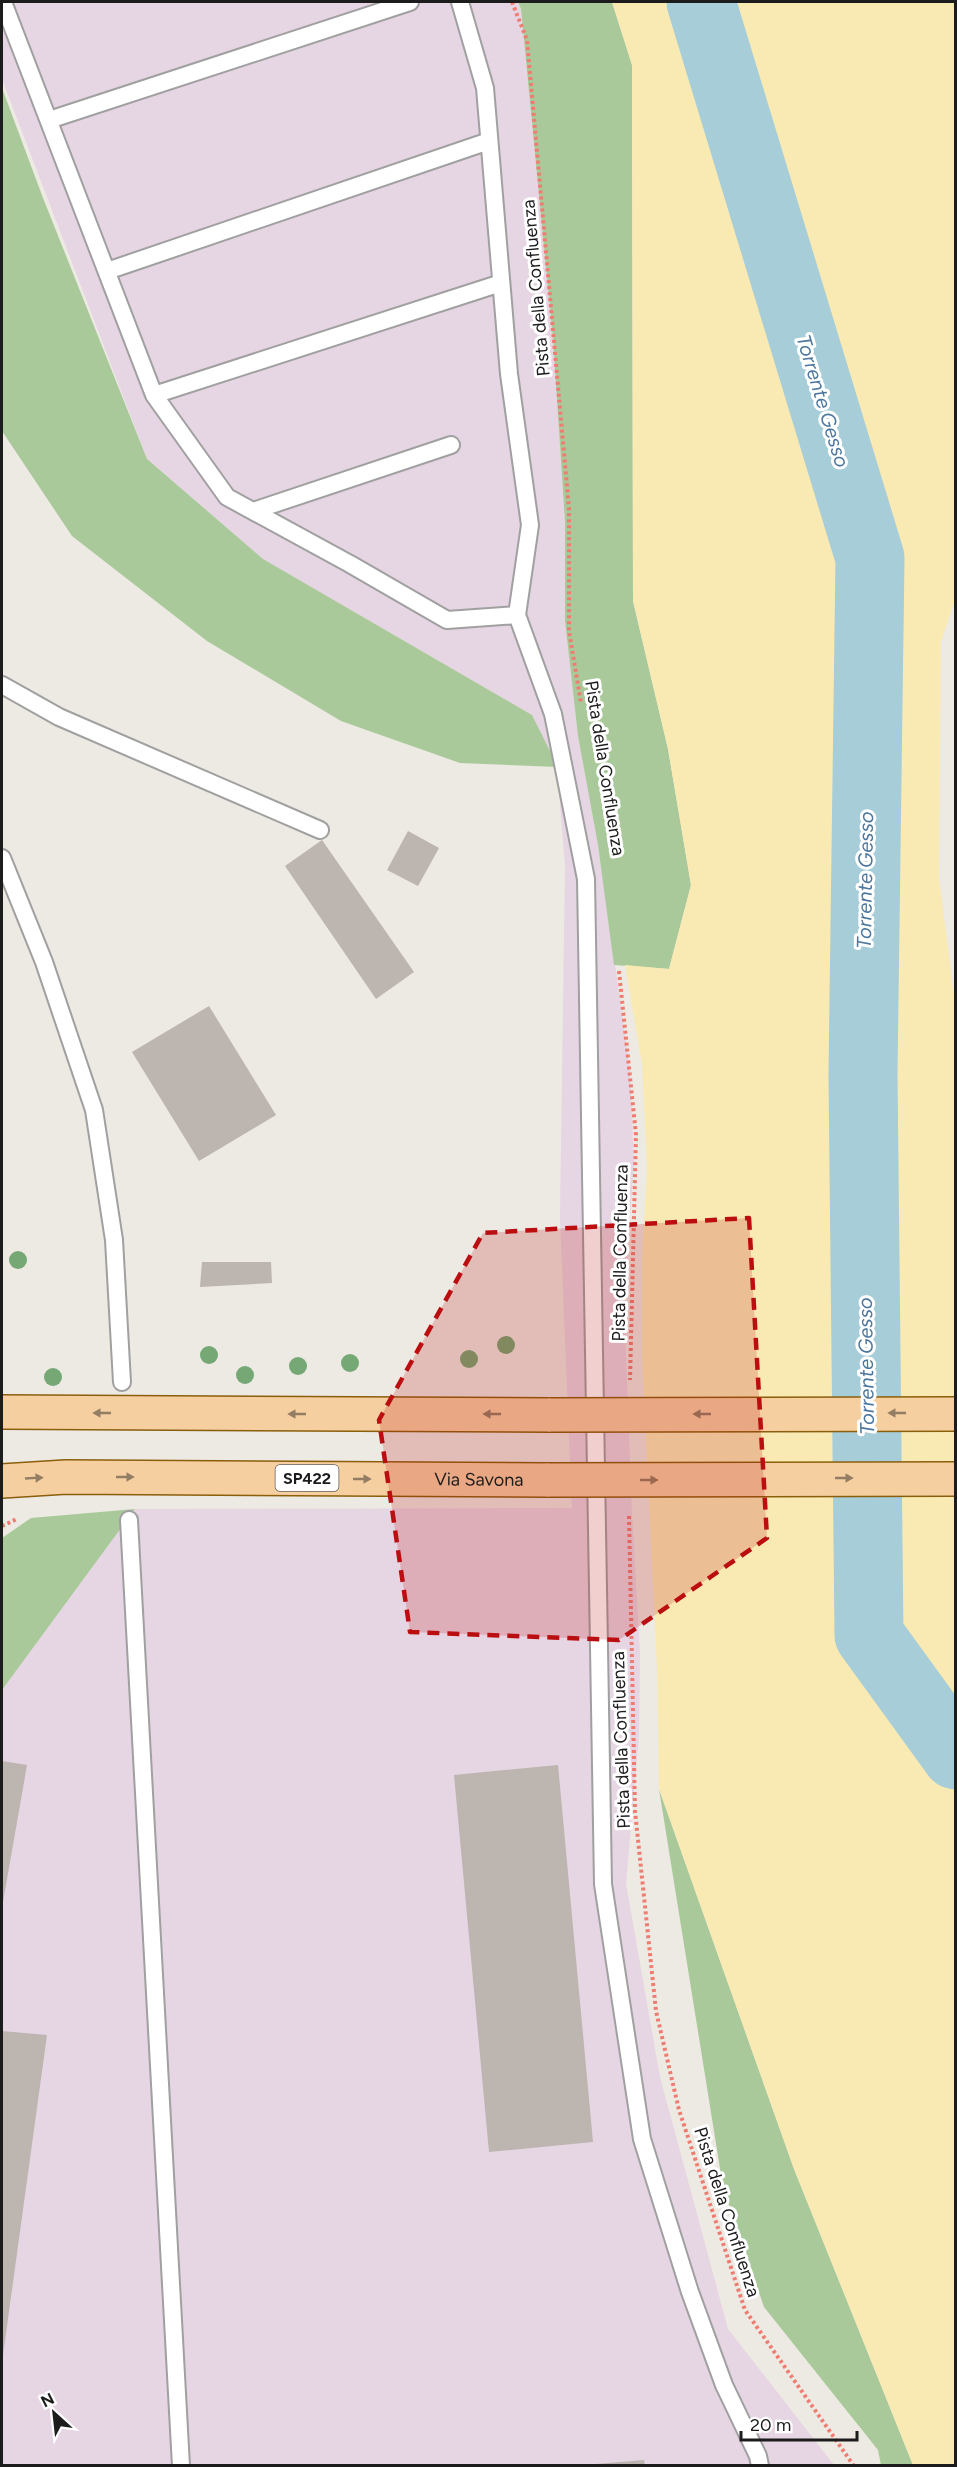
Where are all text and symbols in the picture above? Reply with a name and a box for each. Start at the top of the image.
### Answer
street label: Pista della Confluenza [517,199,555,377]
water label: Torrente Gesso [791,332,855,470]
street label: Pista della Confluenza [580,679,630,857]
water label: Torrente Gesso [852,811,878,949]
street label: Pista della Confluenza [607,1164,633,1342]
water label: Torrente Gesso [853,1297,879,1435]
one-way arrow [93,1408,112,1418]
one-way arrow [888,1408,907,1418]
one-way arrow [288,1409,307,1419]
one-way arrow [483,1409,502,1419]
one-way arrow [693,1409,712,1419]
road number: SP422 [276,1465,338,1491]
street label: Via Savona [434,1468,524,1491]
one-way arrow [115,1472,134,1482]
one-way arrow [24,1474,43,1483]
one-way arrow [352,1474,371,1484]
one-way arrow [835,1474,854,1483]
one-way arrow [640,1475,659,1485]
street label: Pista della Confluenza [607,1651,635,1829]
street label: Pista della Confluenza [689,2124,765,2300]
north arrow [24,2383,84,2443]
text: N [38,2389,57,2411]
scale bar [741,2404,856,2442]
text: 20 m [750,2414,791,2436]

